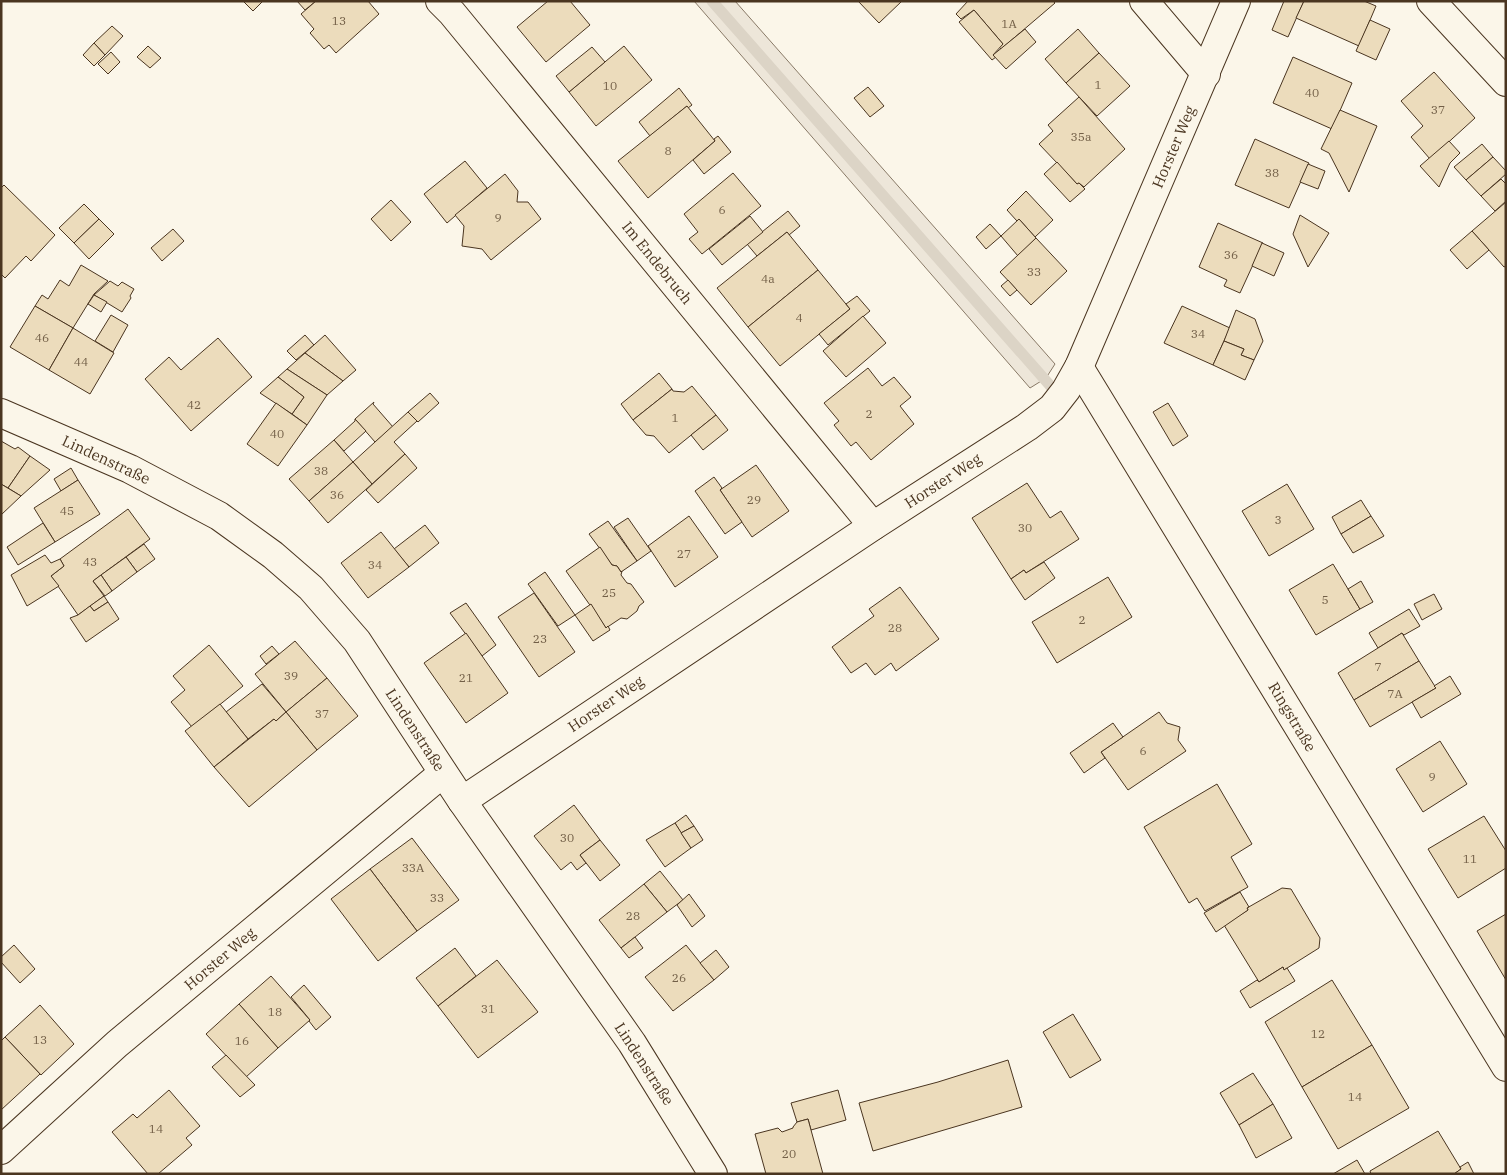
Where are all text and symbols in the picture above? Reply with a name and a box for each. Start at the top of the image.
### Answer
house number: 13 [332,13,346,28]
house number: 1A [1001,16,1017,31]
house number: 1 [1094,77,1102,92]
house number: 10 [603,78,617,93]
house number: 40 [1305,85,1319,100]
house number: 37 [1431,102,1445,117]
street label: Horster Weg [1148,103,1199,191]
house number: 35a [1071,129,1092,144]
house number: 8 [664,143,672,158]
house number: 38 [1265,165,1279,180]
house number: 6 [718,202,726,217]
house number: 9 [494,210,502,225]
street label: Im Endebruch [618,217,697,308]
house number: 36 [1224,247,1238,262]
house number: 33 [1027,264,1041,279]
house number: 4a [761,271,775,286]
house number: 4 [795,310,803,325]
house number: 34 [1191,326,1205,341]
house number: 46 [35,330,49,345]
house number: 44 [74,354,88,369]
house number: 42 [187,397,201,412]
house number: 2 [865,406,873,421]
house number: 1 [671,410,679,425]
house number: 40 [270,426,284,441]
street label: Lindenstraße [59,431,153,488]
street label: Horster Weg [901,449,985,512]
house number: 38 [314,463,328,478]
house number: 36 [330,487,344,502]
house number: 29 [747,492,761,507]
house number: 45 [60,503,74,518]
house number: 3 [1274,512,1282,527]
house number: 30 [1018,520,1032,535]
house number: 27 [677,546,691,561]
house number: 43 [83,554,97,569]
house number: 34 [368,557,382,572]
house number: 25 [602,585,616,600]
house number: 5 [1321,592,1329,607]
house number: 2 [1078,612,1086,627]
house number: 28 [888,620,902,635]
house number: 23 [533,631,547,646]
house number: 7 [1374,659,1382,674]
house number: 39 [284,668,298,683]
house number: 21 [459,670,473,685]
street label: Horster Weg [564,671,647,736]
street label: Ringstraße [1264,679,1321,755]
street label: Lindenstraße [382,685,449,775]
house number: 7A [1387,686,1403,701]
house number: 37 [315,706,329,721]
house number: 6 [1139,743,1147,758]
house number: 9 [1428,769,1436,784]
house number: 30 [560,830,574,845]
house number: 11 [1463,851,1477,866]
house number: 33A [402,860,425,875]
house number: 33 [430,890,444,905]
house number: 28 [626,908,640,923]
street label: Horster Weg [180,923,259,994]
house number: 26 [672,970,686,985]
house number: 31 [481,1001,495,1016]
house number: 18 [268,1004,282,1019]
street label: Lindenstraße [611,1019,678,1109]
house number: 12 [1311,1026,1325,1041]
house number: 13 [33,1032,47,1047]
house number: 16 [235,1033,249,1048]
house number: 14 [1348,1089,1362,1104]
house number: 14 [149,1121,163,1136]
house number: 20 [782,1146,796,1161]

